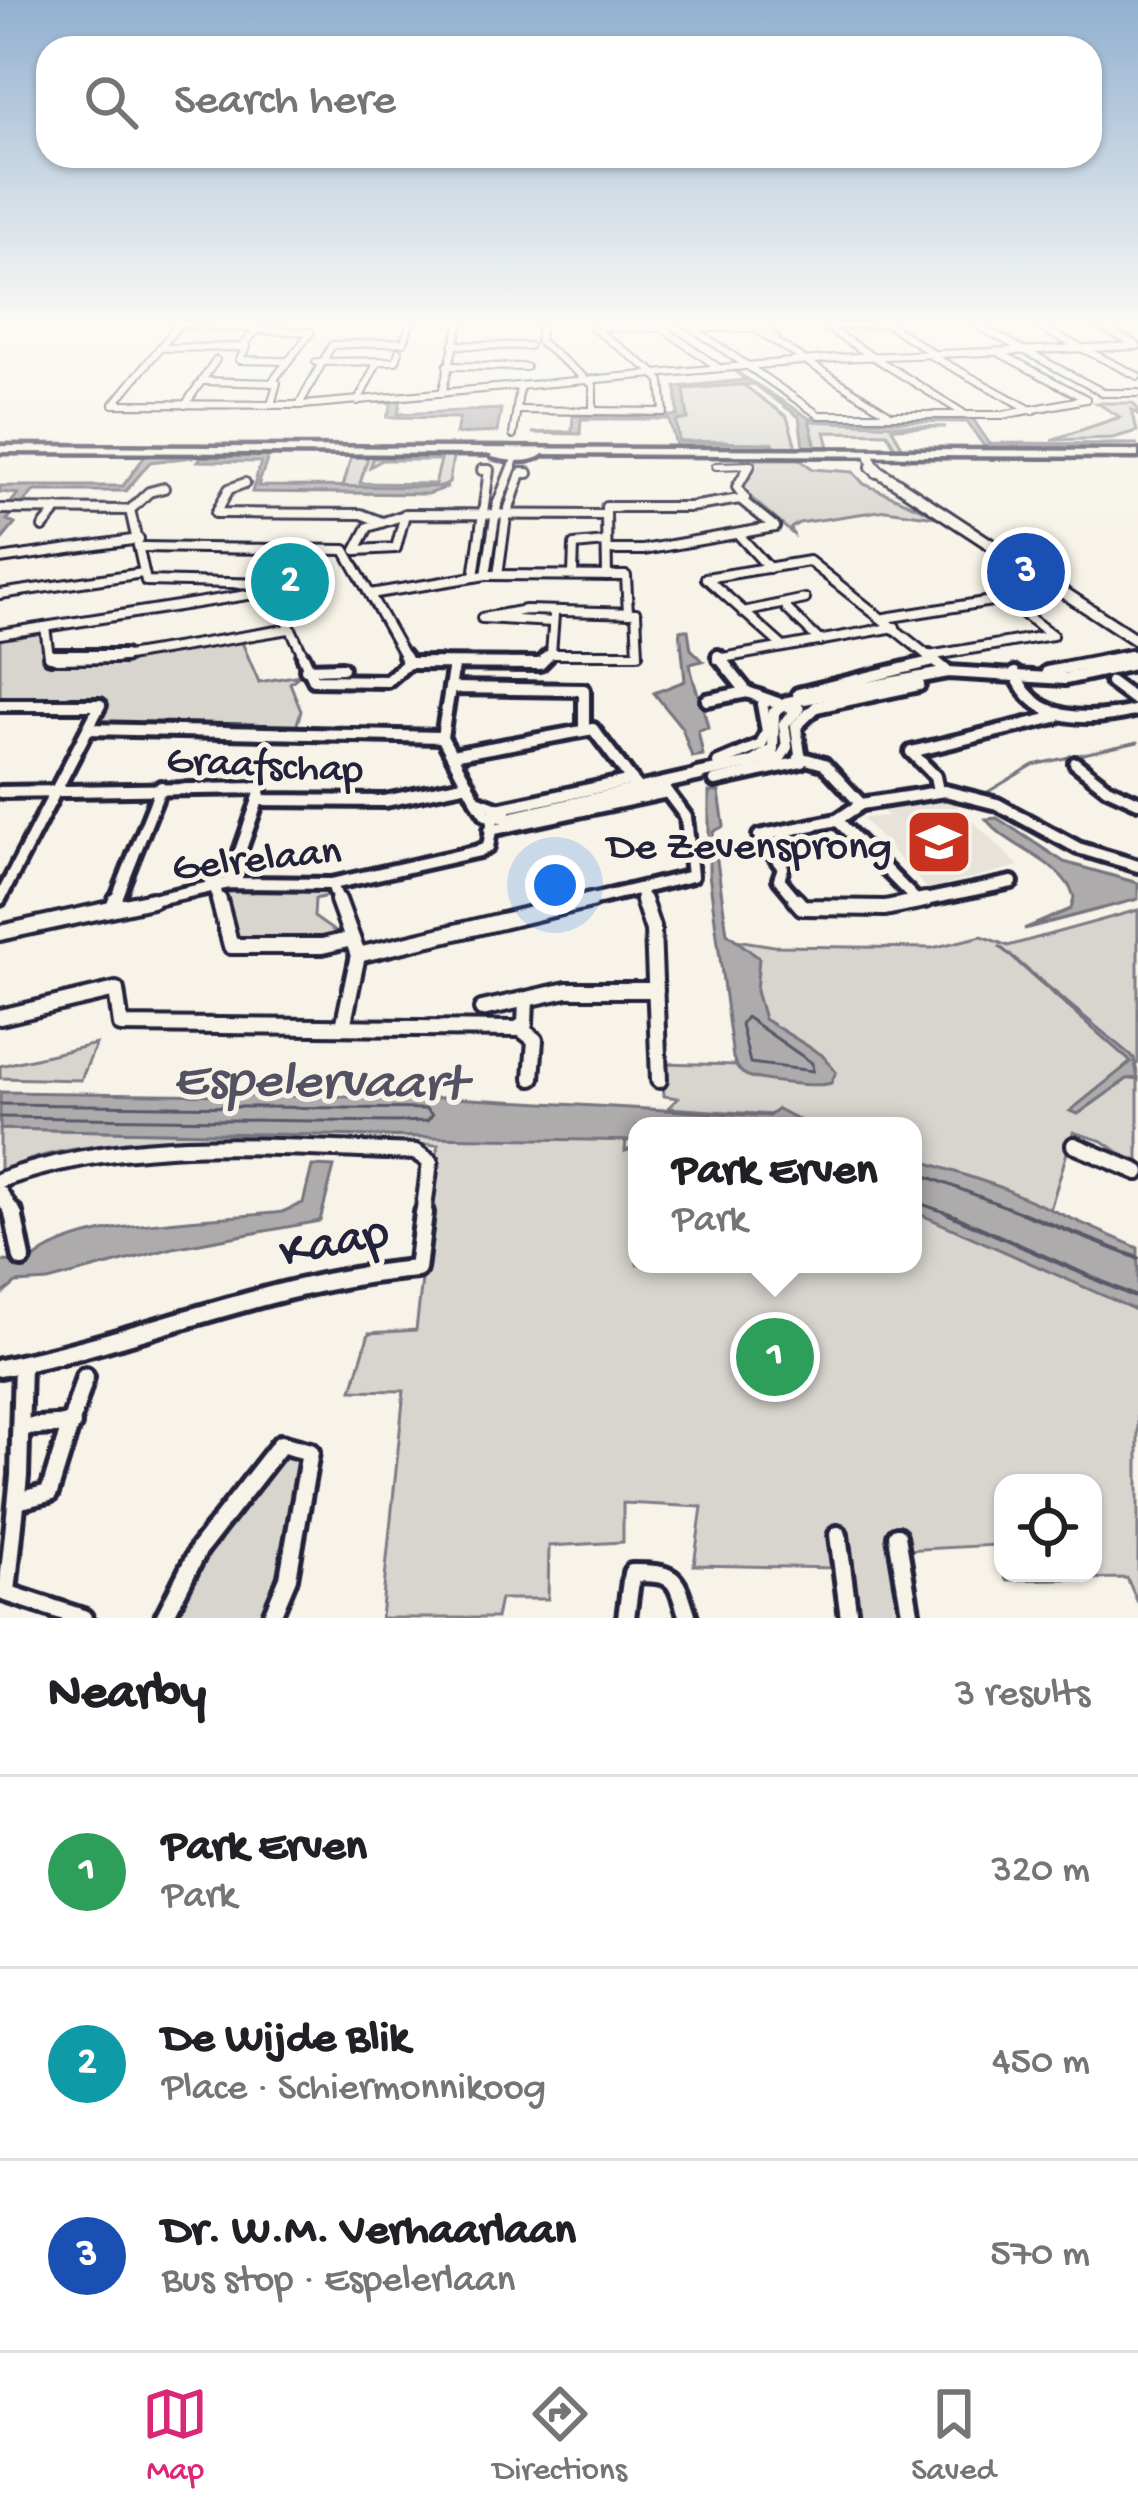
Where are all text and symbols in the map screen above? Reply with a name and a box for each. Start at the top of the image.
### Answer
search box [36,36,1102,168]
icon: search [78,69,144,135]
text: Search here [174,76,396,129]
pin: 3 [987,527,1065,617]
pin: 2 [251,537,329,627]
street label: Graafschap [165,739,365,798]
school or university icon: De Zevensprong [904,807,974,877]
place label: De Zevensprong [604,825,892,874]
street label: Gelrelaan [170,829,344,896]
your location [525,855,585,915]
water label: Espelervaart [172,1050,474,1120]
popup [628,1117,922,1273]
text: Park Erven [673,1146,877,1199]
text: Park [673,1199,747,1245]
street label: Kaap [275,1205,395,1287]
pin: 1 [736,1312,814,1402]
map controls [994,1474,1102,1582]
button: locate [994,1474,1102,1582]
text: Nearby [48,1666,206,1726]
text: 3 results [955,1673,1090,1719]
text: Park Erven [162,1822,367,1875]
text: 1 [79,1849,95,1895]
text: 320 m [992,1849,1090,1895]
text: Park [162,1875,236,1921]
text: De Wijde Blik [162,2014,409,2067]
text: 2 [77,2041,97,2087]
text: 450 m [992,2041,1090,2087]
text: Place · Schiermonnikoog [162,2067,546,2113]
text: Dr. W.M. Verhaarlaan [162,2206,576,2259]
text: 3 [77,2233,97,2279]
text: 570 m [990,2233,1090,2279]
text: Bus stop · Espelerlaan [162,2259,515,2305]
tab: Map [142,2381,208,2491]
tab: Directions [493,2381,627,2491]
tab: Saved [911,2381,996,2491]

